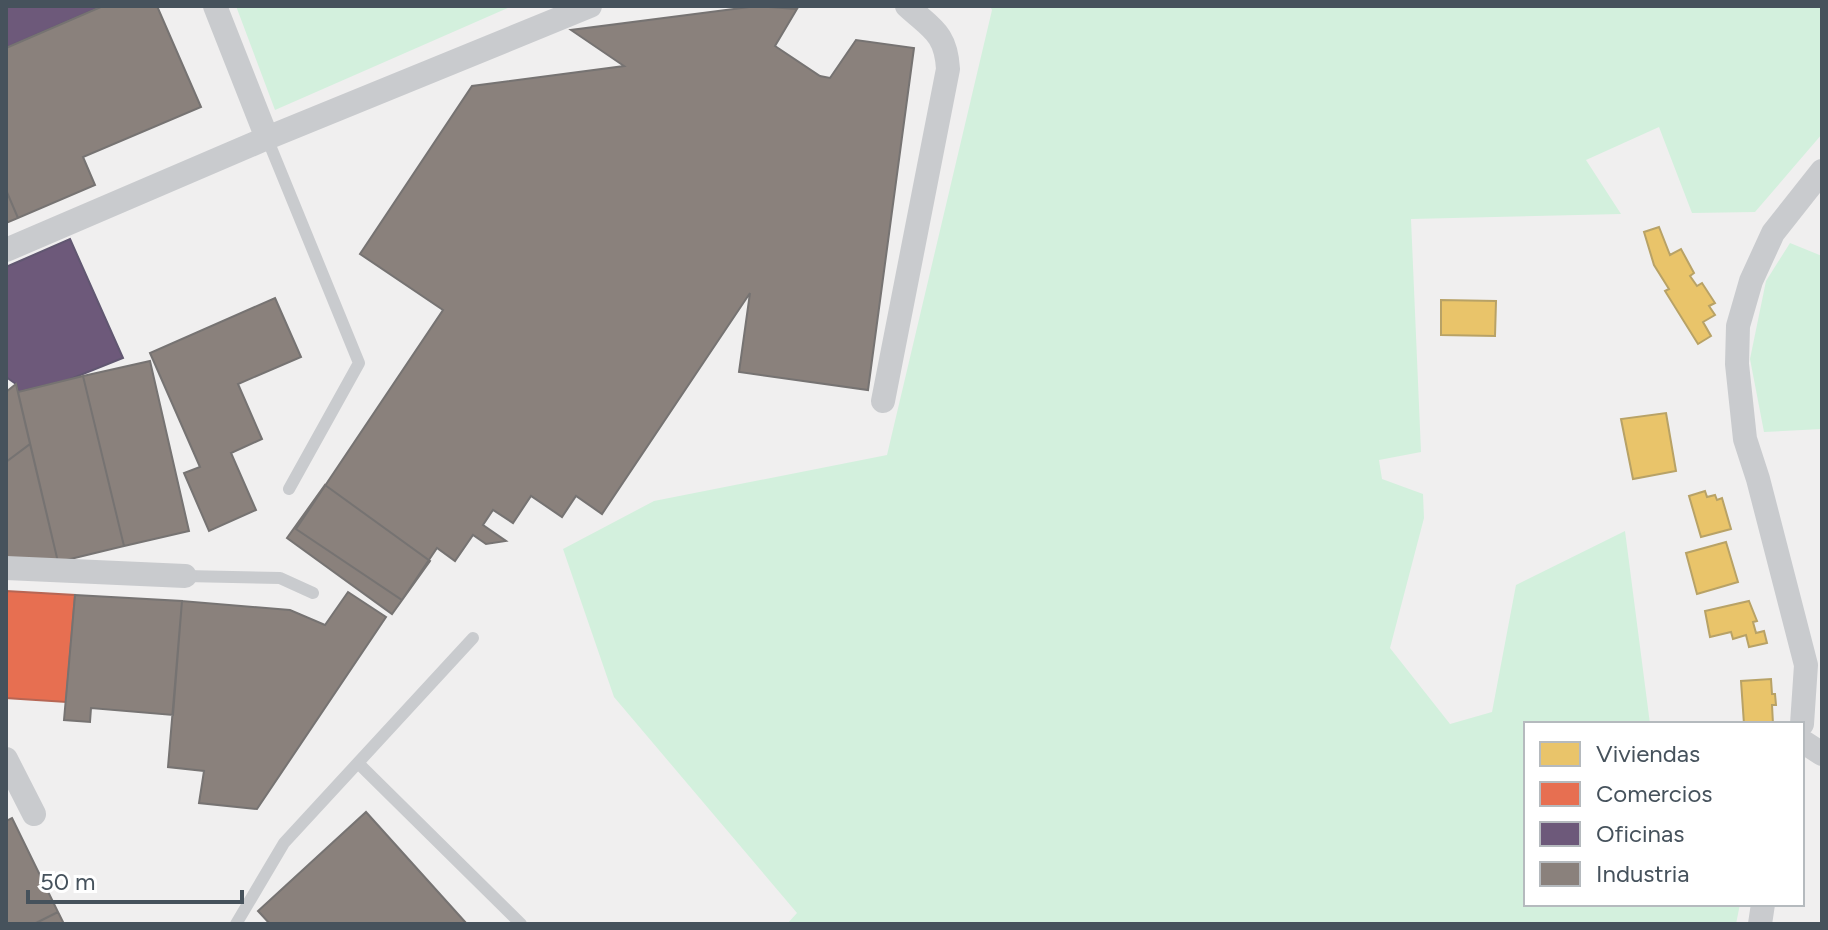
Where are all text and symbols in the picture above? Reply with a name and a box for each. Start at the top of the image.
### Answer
legend [1524,722,1804,906]
text: Viviendas [1596,739,1700,768]
text: Comercios [1596,779,1713,808]
text: Oficinas [1596,819,1684,848]
scale bar [28,854,242,904]
text: Industria [1596,859,1690,888]
text: 50 m [40,867,96,896]

